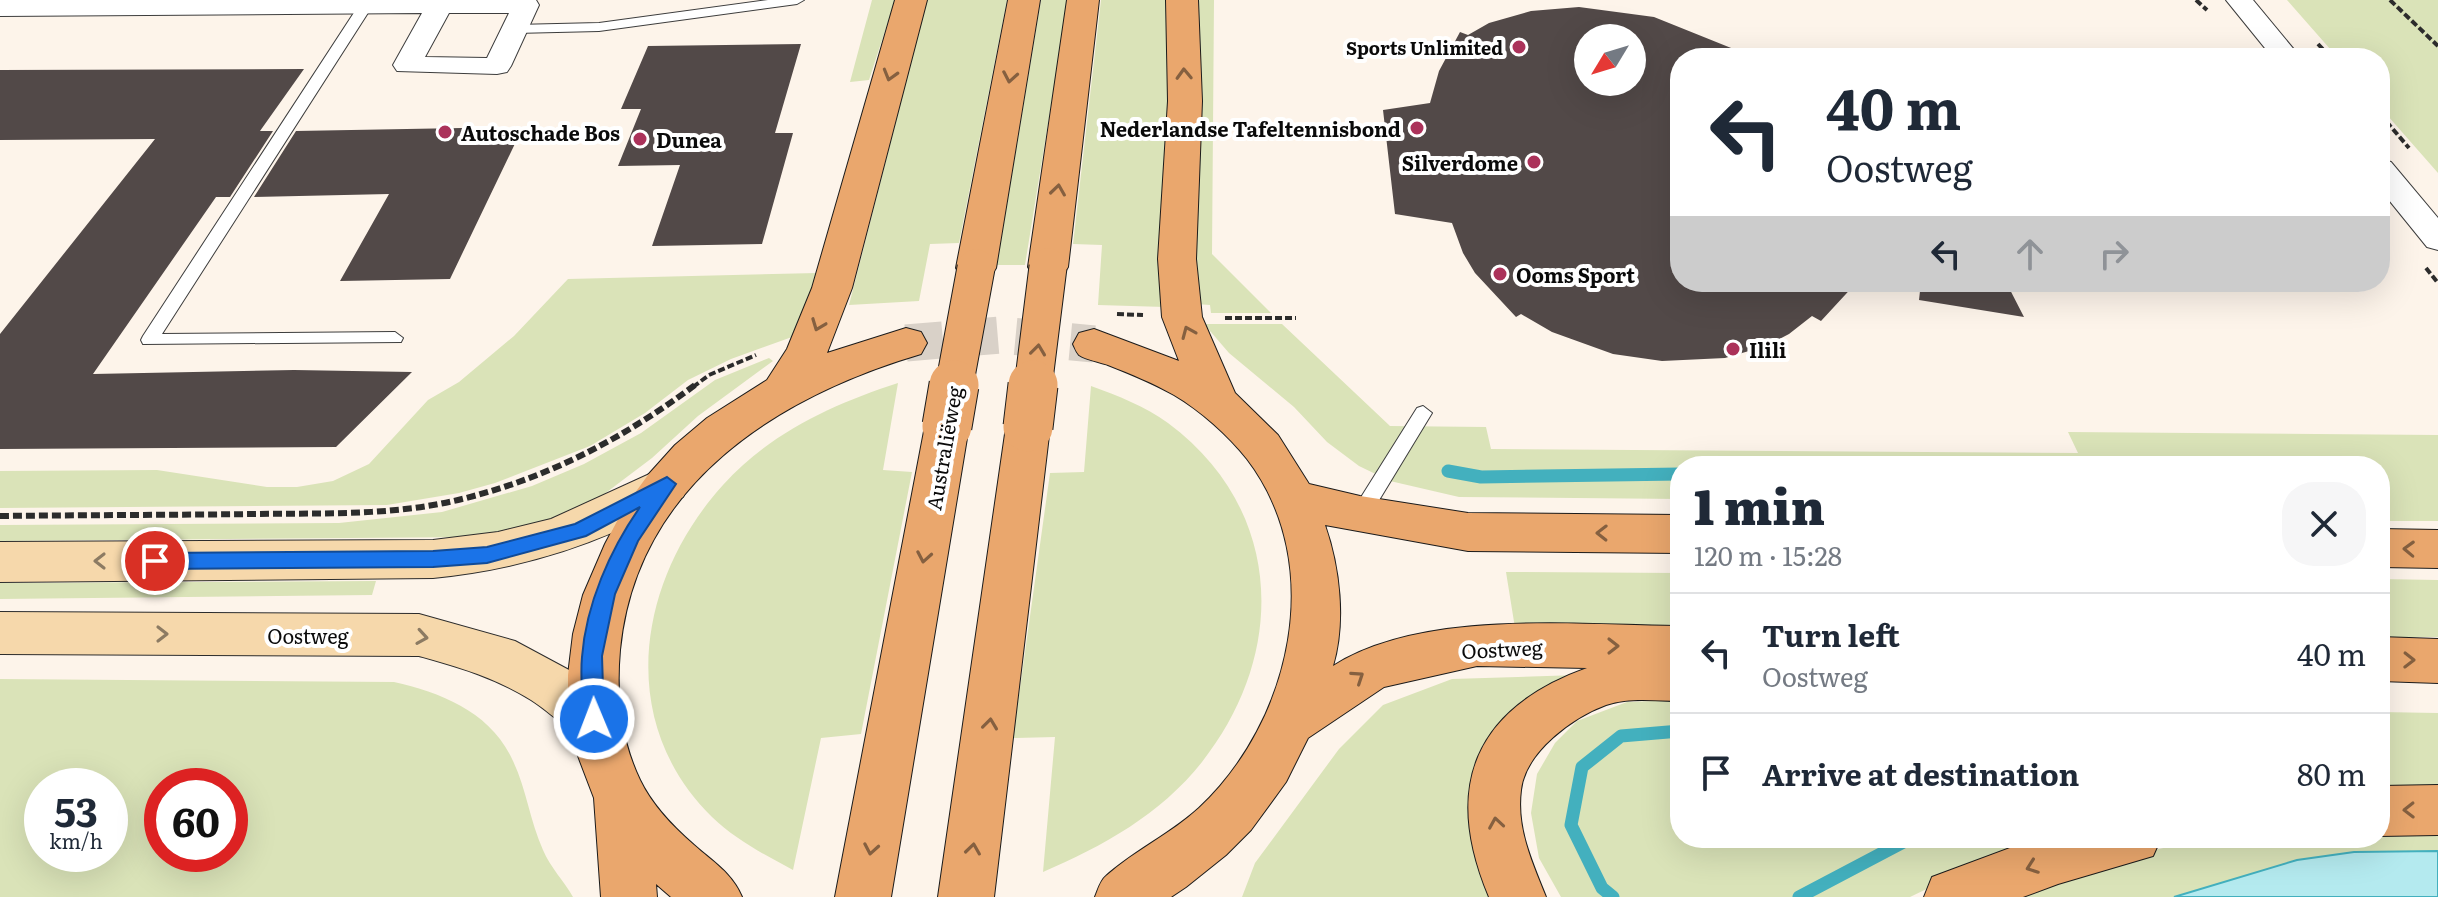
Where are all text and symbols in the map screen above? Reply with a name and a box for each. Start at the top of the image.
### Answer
north arrow [1574,24,1646,96]
map controls [1574,24,1646,96]
place label: Sports Unlimited [1346,34,1503,61]
marker: Sports Unlimited [1510,38,1528,56]
text: 40 m [1826,64,1961,147]
one-way arrow [883,67,899,81]
one-way arrow [1176,67,1193,80]
one-way arrow [1003,70,1020,84]
icon: left [1694,80,1798,184]
place label: Nederlandse Tafeltennisbond [1100,113,1401,143]
place label: Autoschade Bos [461,117,620,147]
marker: Nederlandse Tafeltennisbond [1408,119,1426,137]
marker: Autoschade Bos [436,123,454,141]
place label: Dunea [656,124,722,154]
marker: Dunea [631,130,649,148]
text: Oostweg [1826,140,1973,193]
place label: Silverdome [1402,147,1518,177]
marker: Silverdome [1525,153,1543,171]
one-way arrow [1049,183,1066,197]
icon: left [1924,232,1968,276]
icon: ahead [2008,232,2052,276]
icon: right [2092,232,2136,276]
place label: Ooms Sport [1516,259,1635,289]
marker: Ooms Sport [1491,265,1509,283]
one-way arrow [811,317,828,331]
one-way arrow [1182,326,1198,340]
place label: Ilili [1749,334,1786,364]
marker: Ilili [1724,340,1742,358]
one-way arrow [1029,343,1046,356]
street label: Australiëweg [917,383,969,512]
text: 1 min [1694,469,1825,540]
button: close [2282,482,2366,566]
one-way arrow [1595,525,1608,542]
pin [121,527,189,595]
text: 120 m · 15:28 [1694,535,1842,574]
icon: arrive [133,539,177,583]
one-way arrow [2402,540,2415,557]
one-way arrow [916,551,933,564]
one-way arrow [93,552,106,570]
text: Turn left [1762,612,1900,656]
street label: Oostweg [267,620,350,650]
one-way arrow [156,625,169,643]
one-way arrow [415,628,428,645]
street label: Oostweg [1460,631,1544,665]
icon: left [1694,631,1738,675]
text: 40 m [2297,631,2366,675]
one-way arrow [1607,637,1620,655]
one-way arrow [2403,651,2416,669]
text: Oostweg [1762,656,1868,695]
one-way arrow [1349,672,1364,687]
position arrow [552,677,636,761]
one-way arrow [981,717,998,730]
icon: arrive [1694,751,1738,795]
text: Arrive at destination [1762,751,2079,795]
text: 80 m [2297,751,2366,795]
speed limit sign: 60 [144,768,248,872]
text: 53 [54,780,98,839]
one-way arrow [2402,801,2415,819]
one-way arrow [1488,816,1505,830]
text: km/h [49,825,103,855]
one-way arrow [964,842,981,856]
one-way arrow [864,843,881,856]
one-way arrow [2026,857,2040,874]

